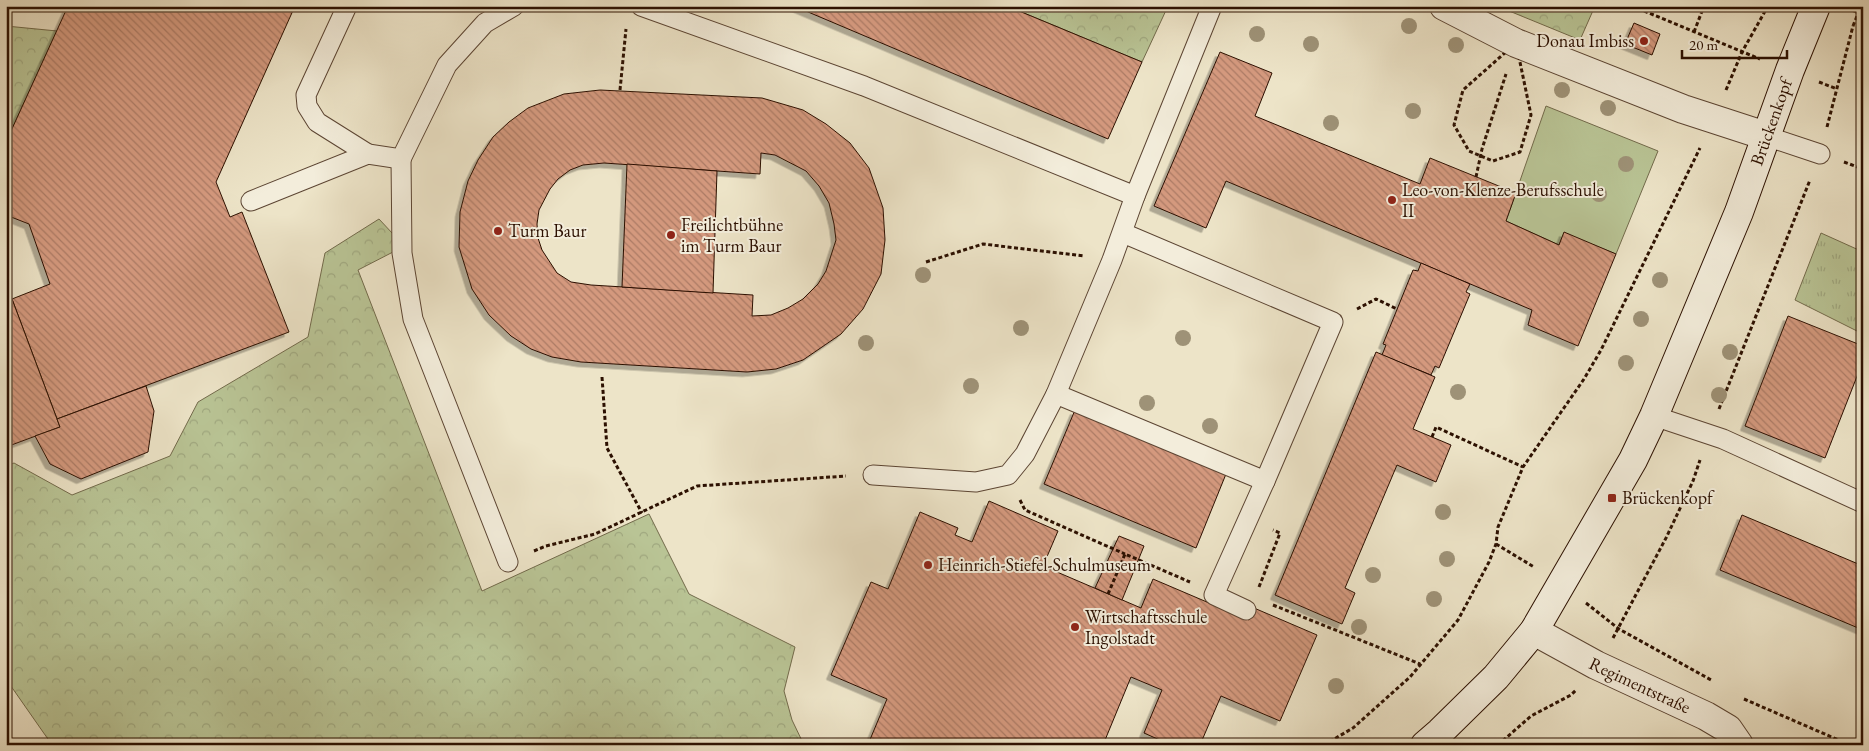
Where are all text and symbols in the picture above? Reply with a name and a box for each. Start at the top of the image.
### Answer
scale bar [1682,28,1786,60]
place label: Donau Imbiss [1536,29,1634,52]
marker: Donau Imbiss [1638,35,1650,47]
text: 20 m [1689,35,1718,54]
street label: Brückenkopf [1745,73,1798,168]
place label: Leo-von-Klenze-Berufsschule II [1402,178,1604,222]
marker: Leo-von-Klenze-Berufsschule II [1386,194,1398,206]
place label: Freilichtbühne im Turm Baur [681,213,783,257]
place label: Turm Baur [508,219,586,242]
marker: Turm Baur [492,225,504,237]
marker: Freilichtbühne im Turm Baur [665,229,677,241]
place label: Brückenkopf [1622,486,1715,509]
marker: Brückenkopf [1606,492,1618,504]
place label: Heinrich-Stiefel-Schulmuseum [938,553,1151,576]
marker: Heinrich-Stiefel-Schulmuseum [922,559,934,571]
place label: Wirtschaftsschule Ingolstadt [1085,605,1207,649]
marker: Wirtschaftsschule Ingolstadt [1069,621,1081,633]
street label: Regimentstraße [1586,651,1694,718]

